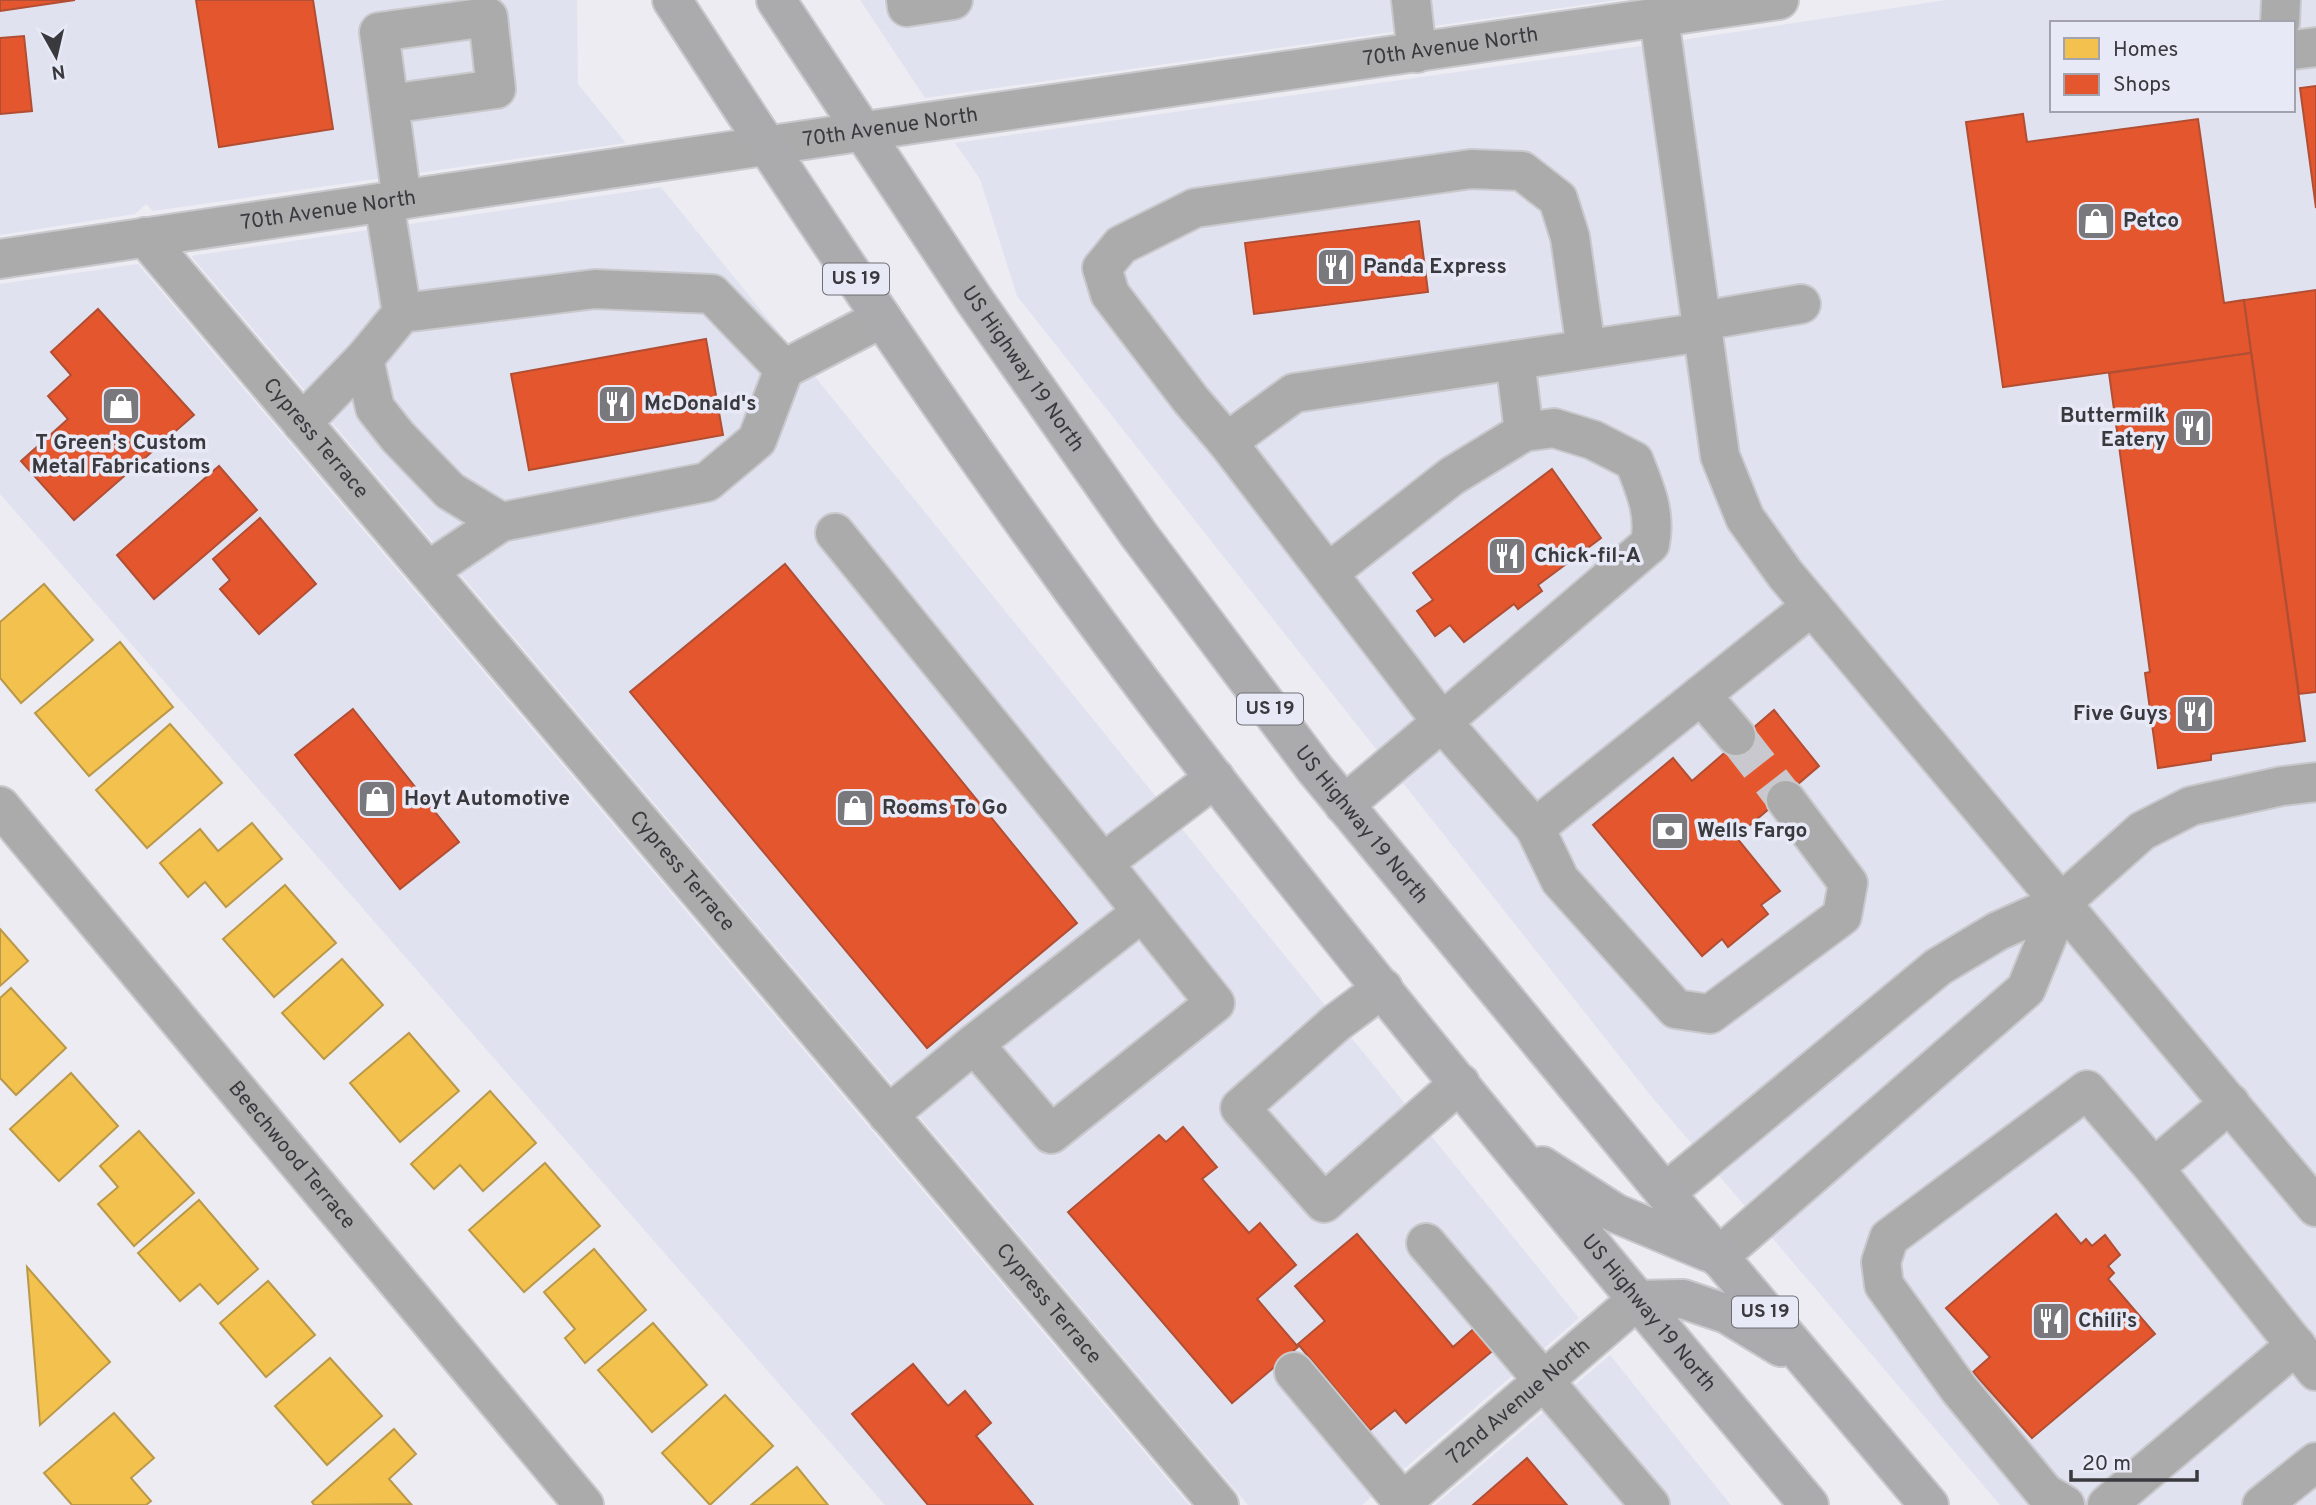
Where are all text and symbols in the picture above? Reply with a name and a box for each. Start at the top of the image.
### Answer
north arrow [21,21,91,91]
street label: 70th Avenue North [1361,21,1540,73]
legend [2050,21,2295,112]
text: Homes [2113,37,2178,64]
text: N [50,58,67,84]
text: Shops [2113,72,2171,99]
street label: 70th Avenue North [801,101,980,154]
street label: 70th Avenue North [239,184,418,237]
shop icon: Petco [2075,200,2117,242]
place label: Petco [2123,208,2179,235]
restaurant icon: Panda Express [1315,246,1357,288]
place label: Panda Express [1363,254,1507,281]
road number: US 19 [823,264,889,294]
street label: US Highway 19 North [955,281,1090,458]
street label: Cypress Terrace [257,372,374,504]
restaurant icon: McDonald's [596,383,638,425]
shop icon: T Green's Custom Metal Fabrications [100,385,142,427]
place label: McDonald's [644,391,757,418]
place label: Buttermilk Eatery [2060,403,2166,454]
restaurant icon: Buttermilk Eatery [2172,407,2214,449]
place label: T Green's Custom Metal Fabrications [31,430,211,481]
restaurant icon: Chick-fil-A [1486,535,1528,577]
place label: Chick-fil-A [1534,543,1641,570]
restaurant icon: Five Guys [2174,693,2216,735]
road number: US 19 [1237,694,1303,724]
place label: Five Guys [2073,701,2168,728]
street label: US Highway 19 North [1289,740,1434,910]
shop icon: Hoyt Automotive [356,778,398,820]
place label: Hoyt Automotive [404,786,570,813]
shop icon: Rooms To Go [834,787,876,829]
place label: Rooms To Go [882,795,1008,822]
street label: Cypress Terrace [623,805,741,937]
bank icon: Wells Fargo [1649,810,1691,852]
place label: Wells Fargo [1697,818,1808,845]
street label: Beechwood Terrace [222,1075,362,1235]
street label: US Highway 19 North [1575,1229,1722,1398]
street label: Cypress Terrace [990,1238,1107,1370]
road number: US 19 [1732,1296,1798,1328]
restaurant icon: Chili's [2030,1300,2072,1342]
place label: Chili's [2078,1308,2137,1335]
street label: 72nd Avenue North [1441,1333,1596,1471]
scale bar [2071,1438,2197,1482]
text: 20 m [2082,1451,2131,1478]

